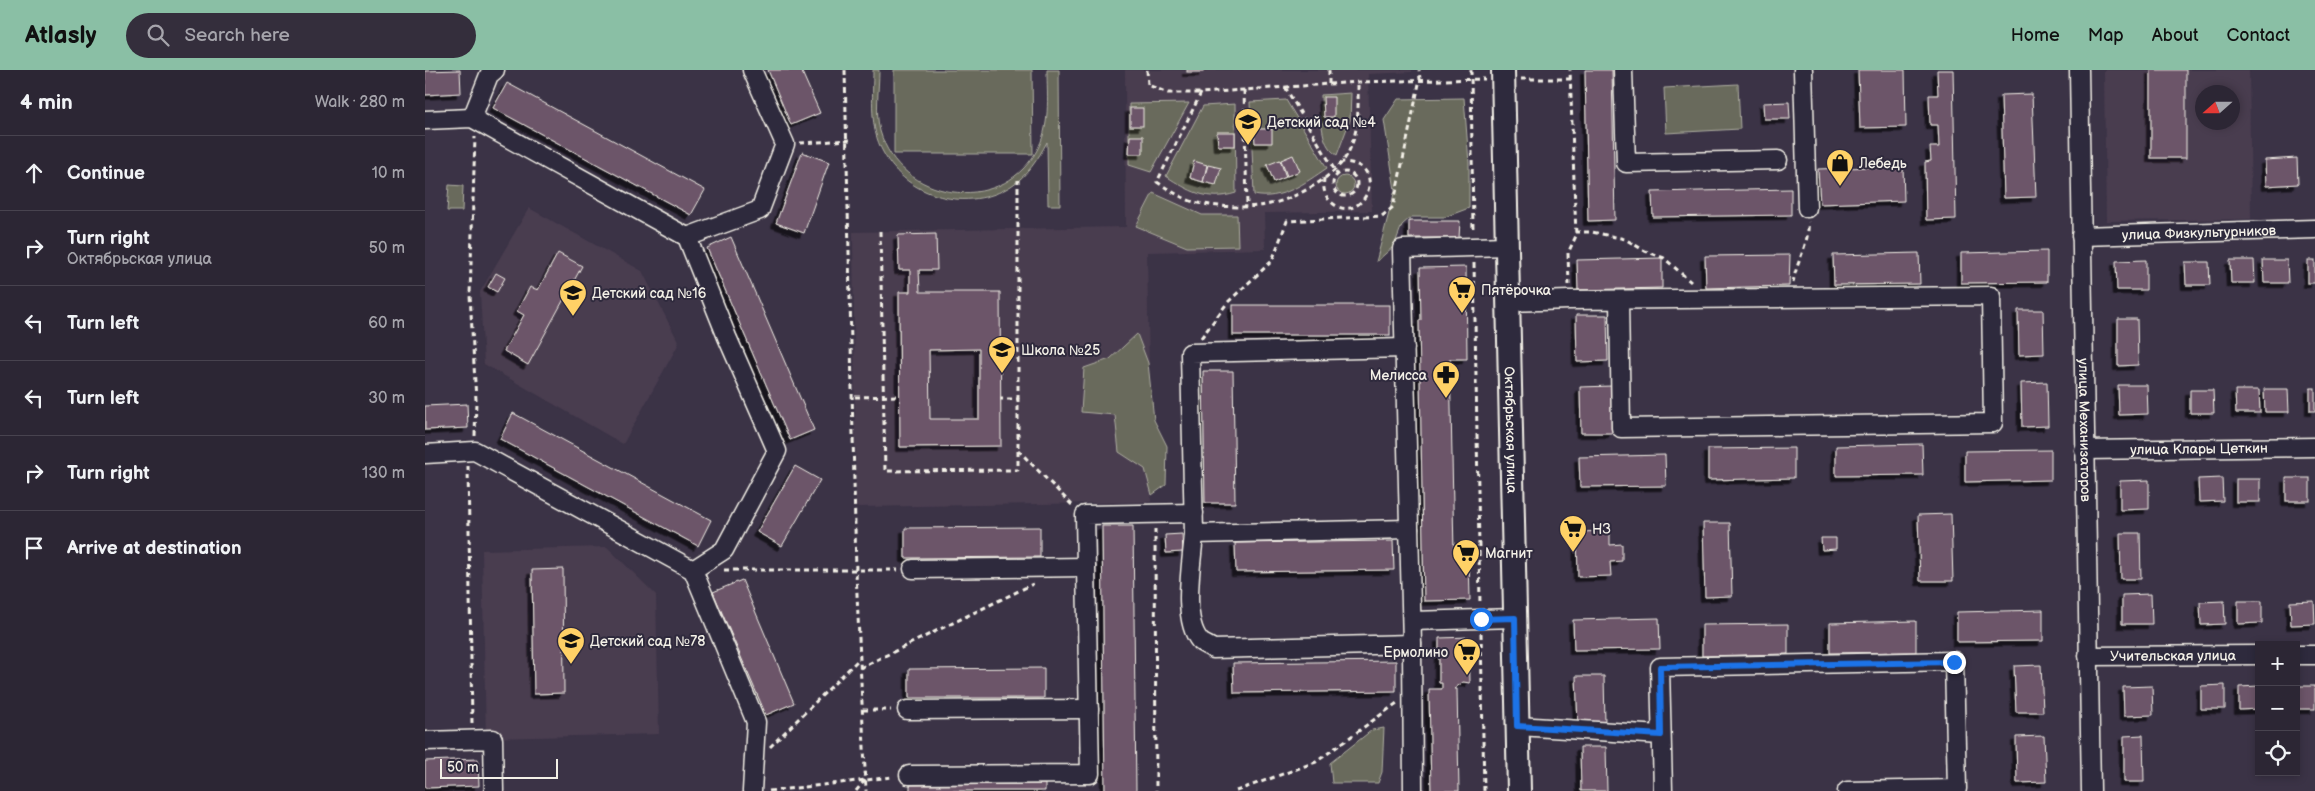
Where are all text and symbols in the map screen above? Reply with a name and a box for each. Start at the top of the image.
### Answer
search box [126,13,476,58]
text: Atlasly [25,21,96,50]
icon: search [144,21,172,49]
text: Search here [184,24,290,47]
text: Home [2011,25,2060,46]
text: Map [2088,25,2124,46]
text: About [2152,25,2199,46]
text: Contact [2227,25,2290,46]
north arrow [2195,85,2240,130]
text: 4 min [20,90,73,115]
text: Walk · 280 m [315,93,405,112]
school or university icon: Детский сад №4 [1233,107,1263,146]
place label: Детский сад №4 [1267,114,1376,131]
shop icon: Лебедь [1825,148,1855,187]
place label: Лебедь [1858,155,1907,172]
icon: ahead [20,159,48,187]
text: Continue [67,162,145,185]
text: 10 m [372,164,405,183]
street label: улица Физкультурников [2122,222,2277,243]
text: Turn right [67,227,150,250]
icon: right [20,234,48,262]
text: 50 m [369,239,405,258]
text: Октябрьская улица [67,250,212,269]
supermarket icon: Пятёрочка [1447,275,1477,314]
school or university icon: Детский сад №16 [558,278,588,317]
place label: Пятёрочка [1481,282,1552,299]
place label: Детский сад №16 [592,285,707,302]
icon: left [20,309,48,337]
text: Turn left [67,312,139,335]
text: 60 m [368,314,405,333]
school or university icon: Школа №25 [987,335,1017,374]
place label: Школа №25 [1021,342,1100,359]
street label: улица Механизаторов [2075,358,2095,502]
pharmacy icon: Мелисса [1431,360,1461,399]
street label: Октябрьская улица [1501,366,1521,494]
place label: Мелисса [1370,367,1428,384]
icon: left [20,384,48,412]
text: Turn left [67,387,139,410]
text: 30 m [368,389,405,408]
street label: улица Клары Цеткин [2130,439,2268,458]
icon: right [20,459,48,487]
text: Turn right [67,462,150,485]
text: 130 m [362,464,405,483]
supermarket icon: НЗ [1558,514,1588,553]
place label: НЗ [1592,521,1611,538]
icon: arrive [20,534,48,562]
text: Arrive at destination [67,537,242,560]
supermarket icon: Магнит [1451,538,1481,577]
place label: Магнит [1485,545,1533,562]
route start [1470,608,1493,631]
school or university icon: Детский сад №78 [556,626,586,665]
place label: Детский сад №78 [590,633,705,650]
supermarket icon: Ермолино [1452,637,1482,676]
map controls [2255,641,2300,776]
button: + [2255,641,2300,686]
place label: Ермолино [1384,644,1448,661]
street label: Учительская улица [2110,647,2237,664]
route end [1943,651,1966,674]
button: − [2255,686,2300,731]
button: locate [2255,731,2300,776]
scale bar [440,756,557,779]
text: 50 m [447,759,479,776]

